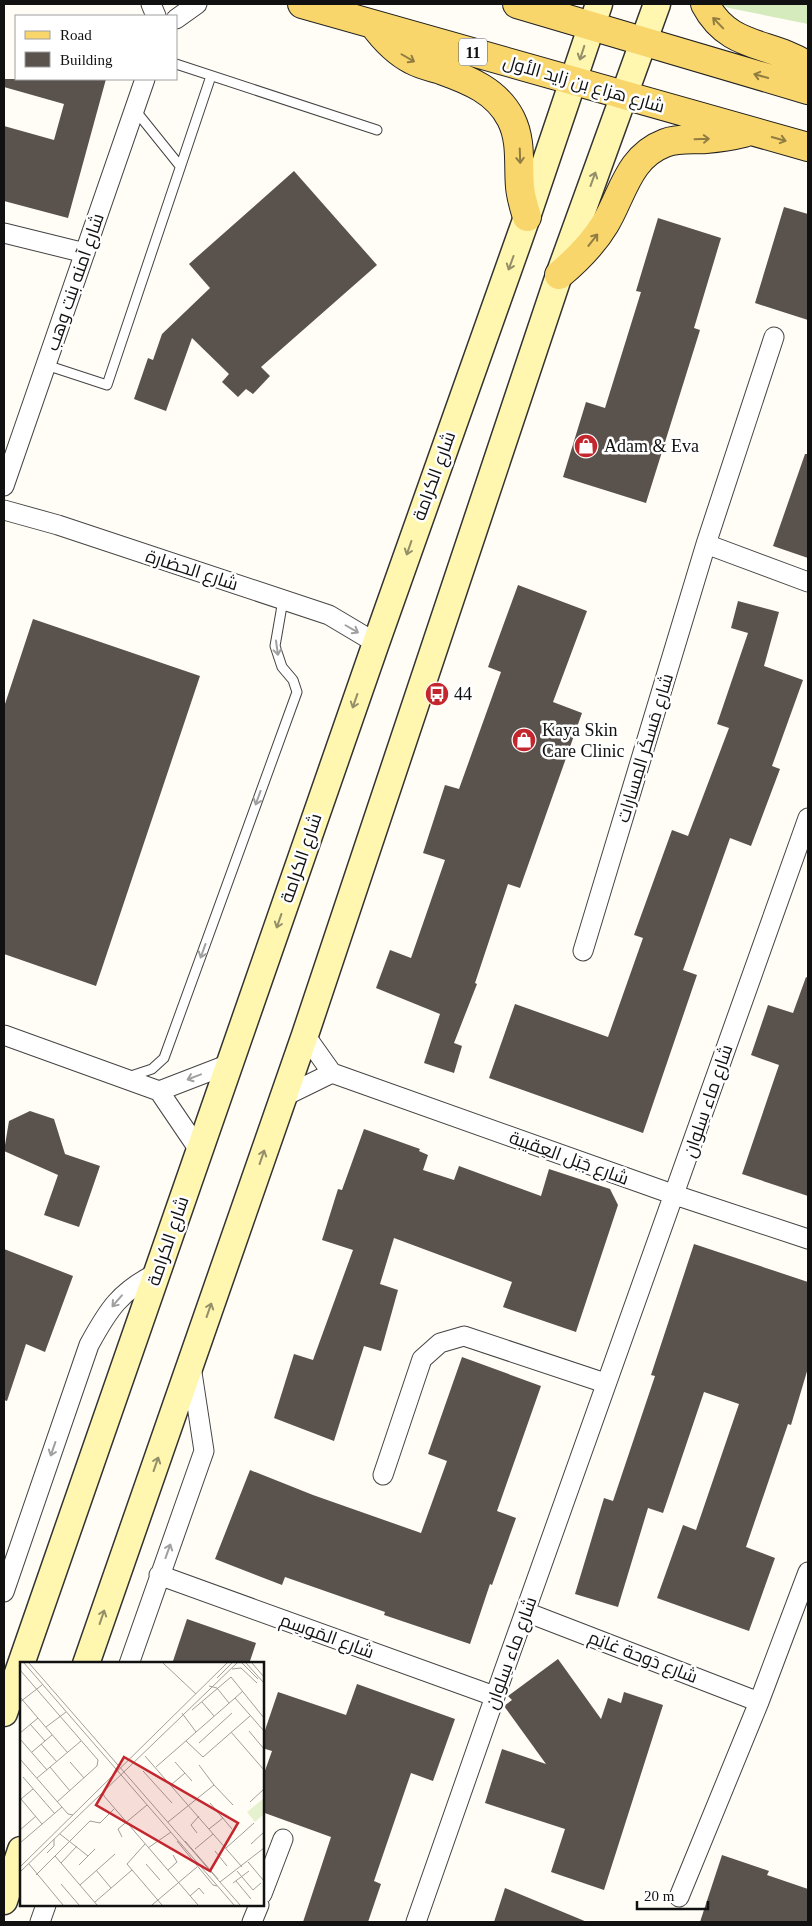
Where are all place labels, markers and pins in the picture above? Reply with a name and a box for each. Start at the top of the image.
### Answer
shop icon: Adam & Eva [573,433,599,459]
place label: Adam & Eva [604,436,699,456]
bus stop icon: 44 [424,681,450,707]
place label: 44 [454,684,472,704]
place label: Kaya Skin Care Clinic [542,720,624,761]
shop icon: Kaya Skin Care Clinic [511,727,537,753]

